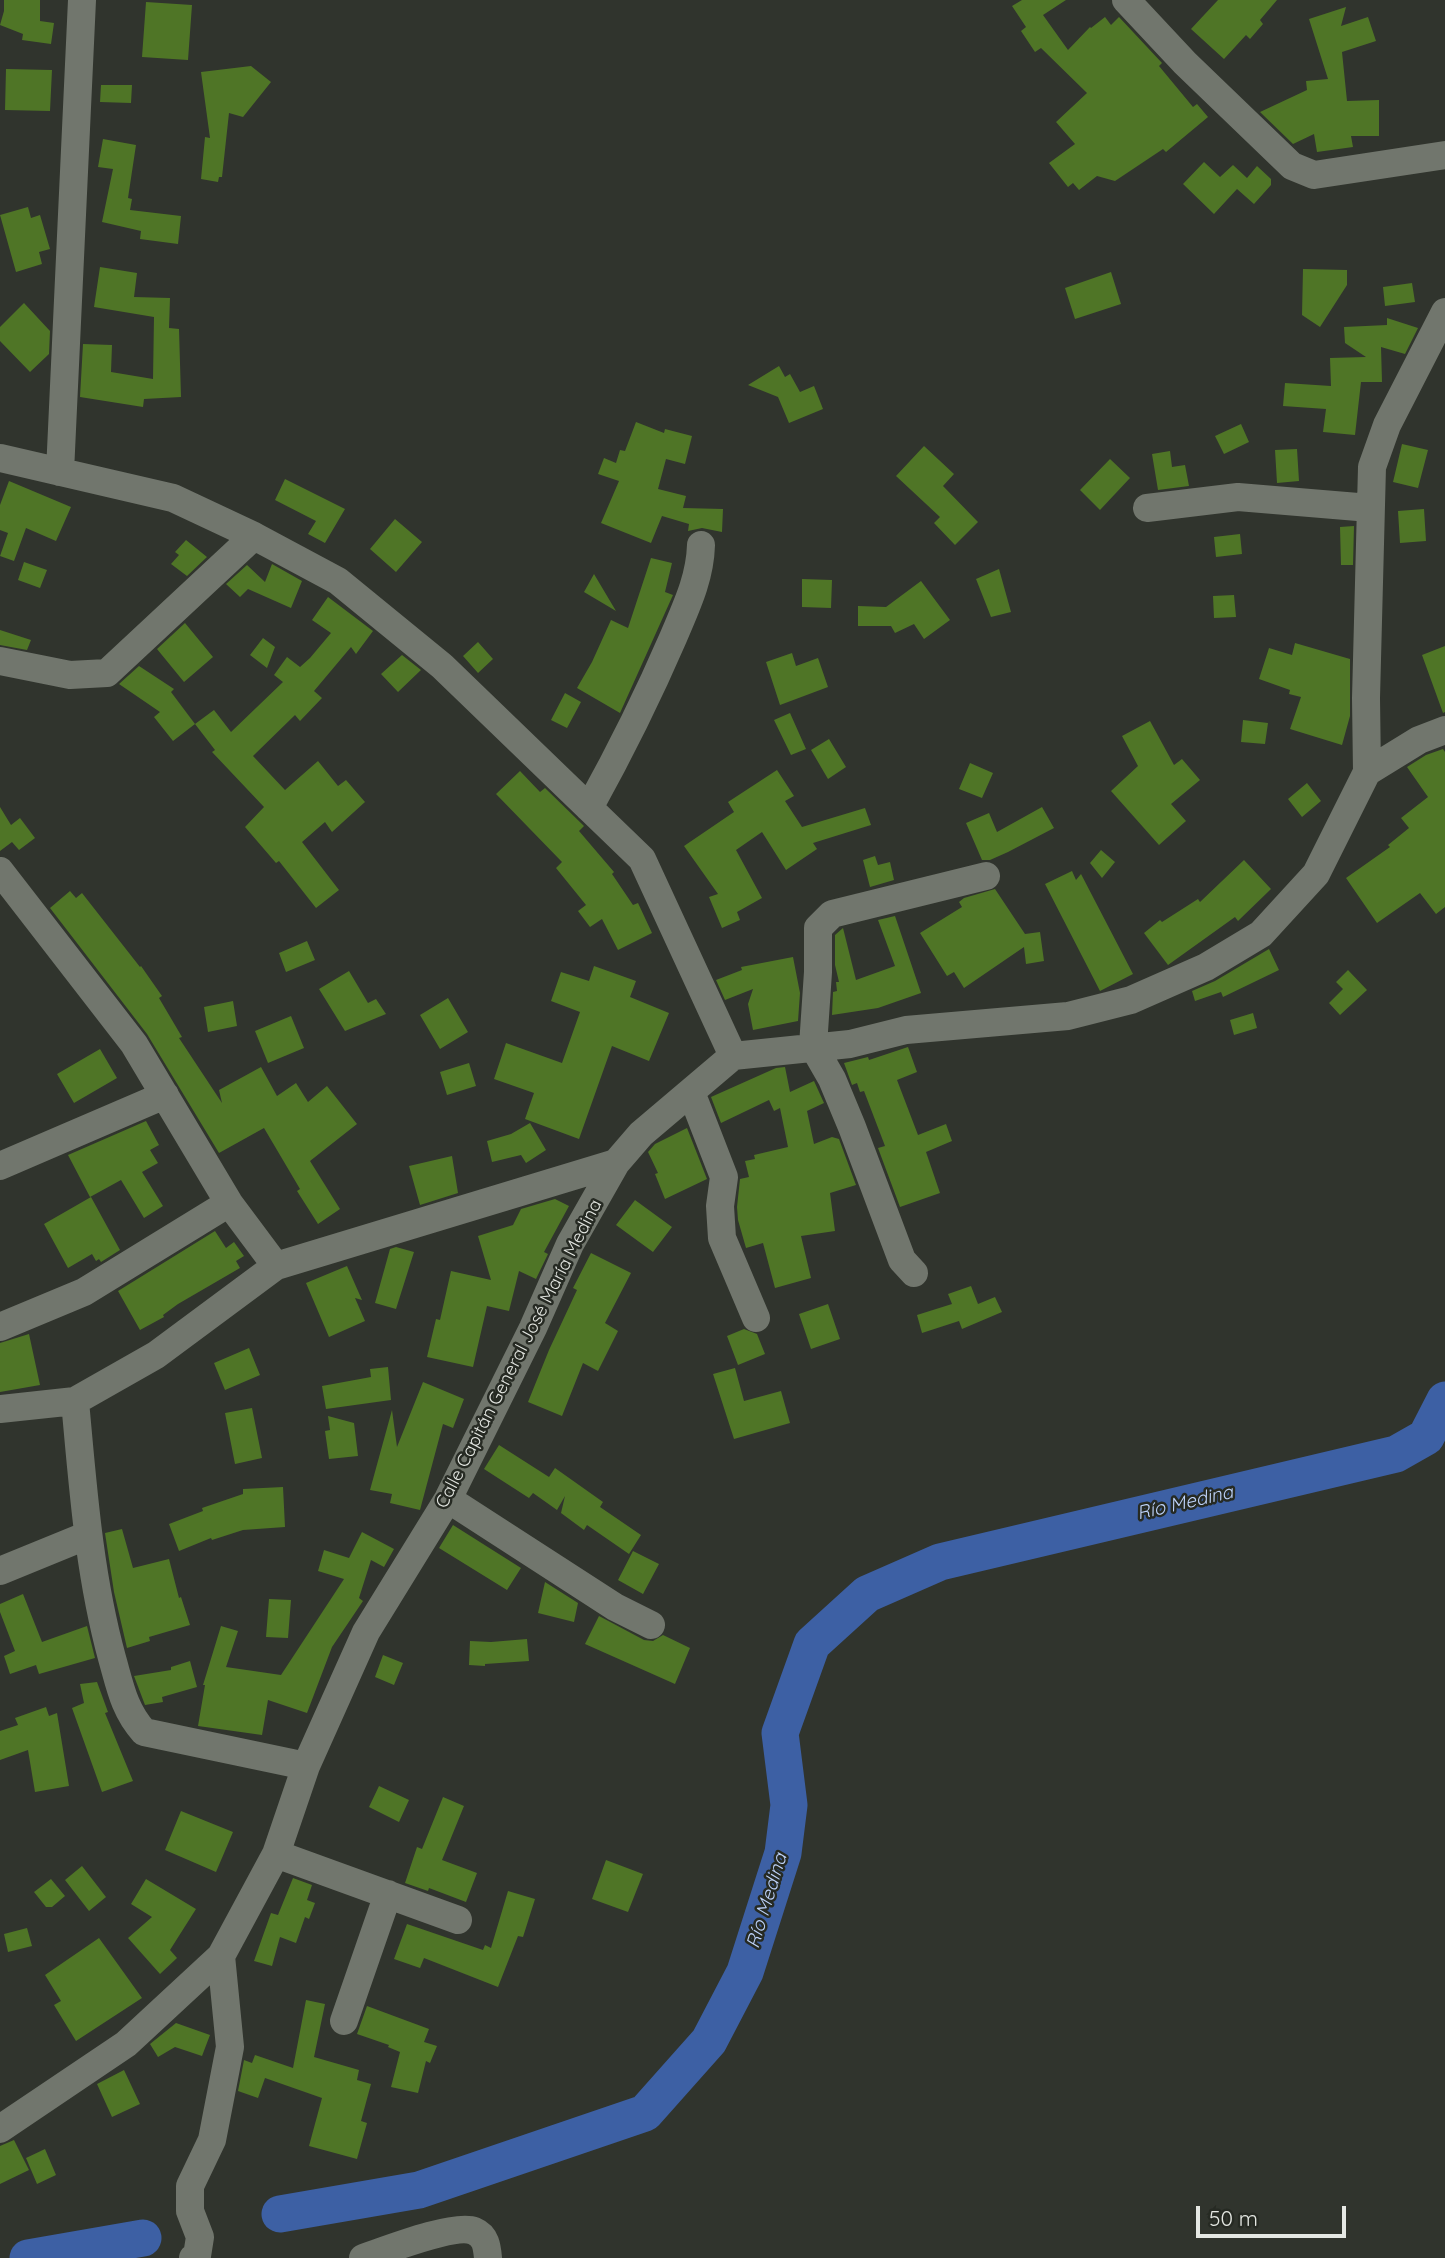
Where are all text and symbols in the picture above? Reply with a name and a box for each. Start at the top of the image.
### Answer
street label: Calle Capitán General José María Medina [431,1196,607,1512]
water label: Río Medina [1135,1481,1235,1525]
water label: Río Medina [742,1851,792,1951]
scale bar [1200,2192,1350,2236]
text: 50 m [1209,2205,1258,2231]

